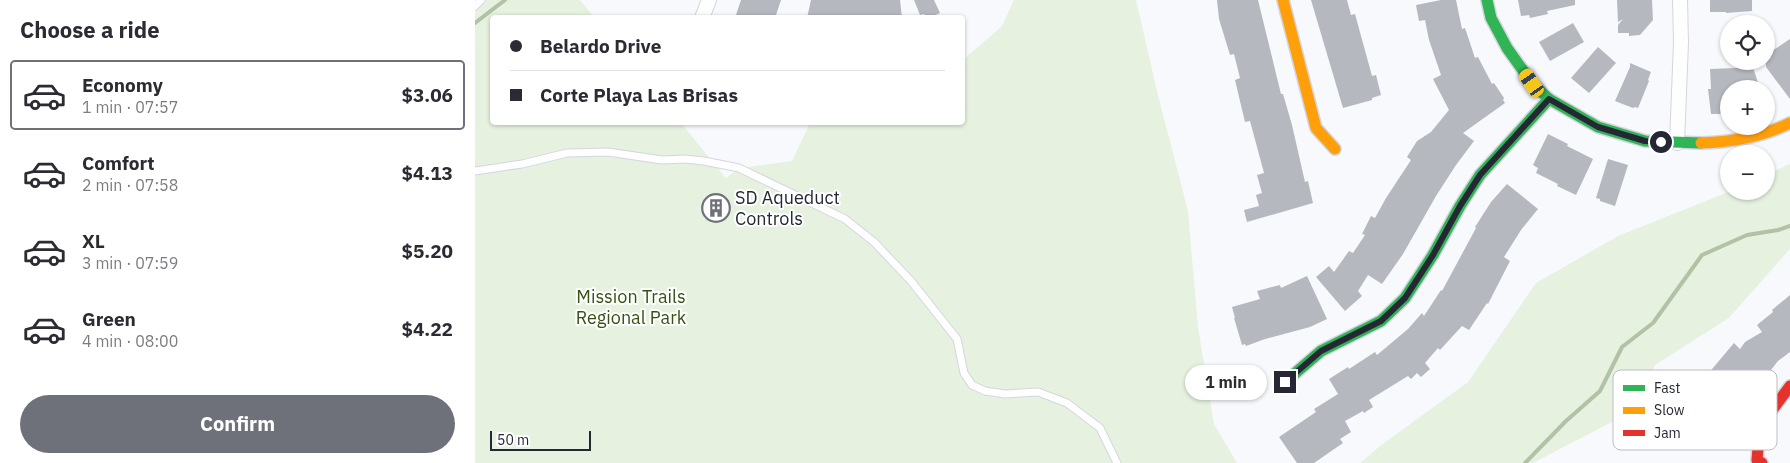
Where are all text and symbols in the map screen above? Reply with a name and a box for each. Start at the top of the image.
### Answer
text: Choose a ride [20,15,160,44]
map controls [1720,15,1775,200]
button: locate [1720,15,1775,70]
text: Belardo Drive [540,34,661,58]
car [1517,66,1546,100]
icon: car [22,73,67,118]
text: Economy [82,73,163,97]
button: + [1720,80,1775,135]
text: $3.06 [401,83,453,107]
text: Corte Playa Las Brisas [540,83,738,107]
text: 1 min · 07:57 [82,97,178,117]
route start [1650,131,1672,153]
button: − [1720,145,1775,200]
icon: car [22,151,67,196]
text: Comfort [82,151,155,175]
text: $4.13 [401,161,453,185]
text: 2 min · 07:58 [82,175,178,195]
place label: SD Aqueduct Controls [735,186,840,230]
building icon: SD Aqueduct Controls [701,193,731,223]
icon: car [22,229,67,274]
text: XL [82,229,105,253]
text: $5.20 [401,239,453,263]
text: 3 min · 07:59 [82,253,178,273]
park label: Mission Trails Regional Park [576,285,687,329]
icon: car [22,307,67,352]
text: Green [82,307,136,331]
text: $4.22 [401,317,453,341]
text: 4 min · 08:00 [82,331,178,351]
callout: 1 min [1185,364,1267,400]
legend [1613,370,1777,450]
route end [1274,371,1296,393]
text: 1 min [1205,372,1247,392]
text: Fast [1654,379,1680,397]
button: Confirm [20,395,455,453]
text: Slow [1654,401,1685,419]
text: Jam [1654,424,1681,442]
scale bar [490,428,591,451]
text: 50 m [497,431,529,449]

